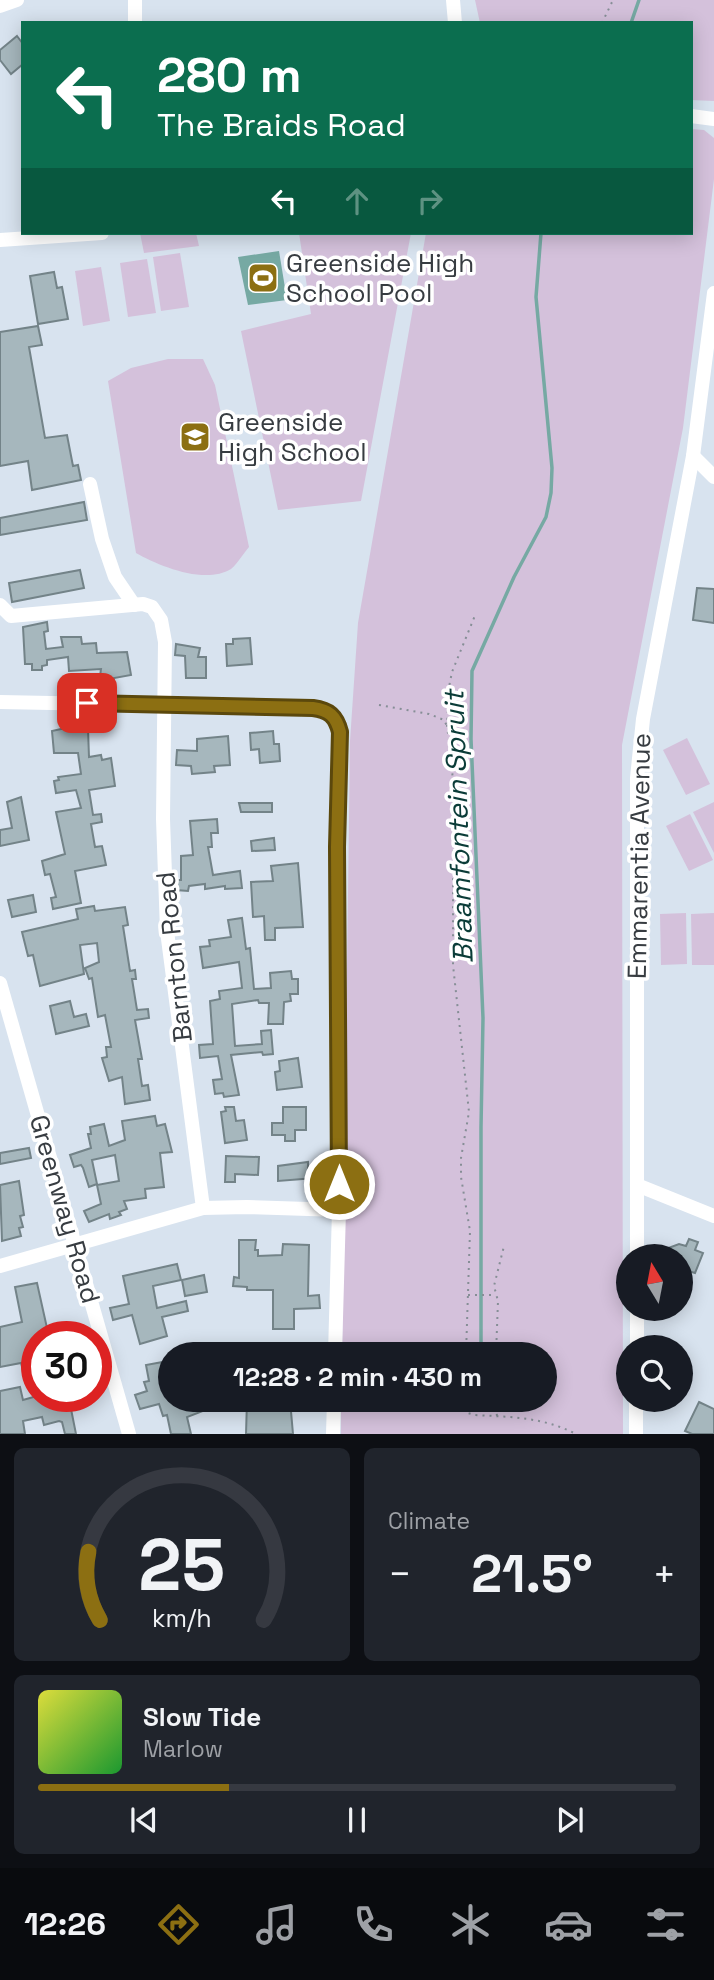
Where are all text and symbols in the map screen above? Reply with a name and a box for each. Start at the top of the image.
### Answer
text: 280 m [157,44,302,106]
icon: left [42,49,133,140]
text: The Braids Road [157,105,406,145]
icon: left [265,182,303,220]
icon: ahead [338,182,376,220]
icon: right [411,182,449,220]
place label: Greenside High School Pool [286,246,474,310]
sports icon: Greenside High School Pool [246,261,280,295]
place label: Greenside High School [218,405,367,469]
school or university icon: Greenside High School [178,420,212,454]
pin [57,673,117,733]
icon: arrive [68,684,106,722]
water label: Braamfontein Spruit [435,687,481,964]
street label: Emmarentia Avenue [620,733,658,979]
street label: Barnton Road [148,870,200,1044]
street label: Greenway Road [22,1111,108,1307]
position arrow [302,1147,376,1221]
north arrow [616,1244,693,1321]
map controls [616,1244,693,1412]
speed limit sign: 30 [21,1321,112,1412]
button: search [616,1335,693,1412]
text: 12:28 · 2 min · 430 m [233,1360,482,1394]
text: Climate [388,1506,470,1536]
text: 25 [139,1519,225,1612]
text: 21.5° [471,1541,593,1607]
text: − [388,1550,412,1598]
text: + [652,1550,676,1598]
text: km/h [152,1602,212,1634]
text: Slow Tide [143,1700,261,1734]
text: Marlow [143,1734,223,1764]
icon: previous [125,1801,163,1839]
icon: pause [338,1801,376,1839]
icon: next [551,1801,589,1839]
icon: directions [154,1900,203,1949]
icon: music [252,1900,301,1949]
icon: phone [349,1900,398,1949]
icon: climate [446,1900,495,1949]
icon: car [544,1900,593,1949]
icon: filters [641,1900,690,1949]
text: 12:26 [24,1904,106,1944]

